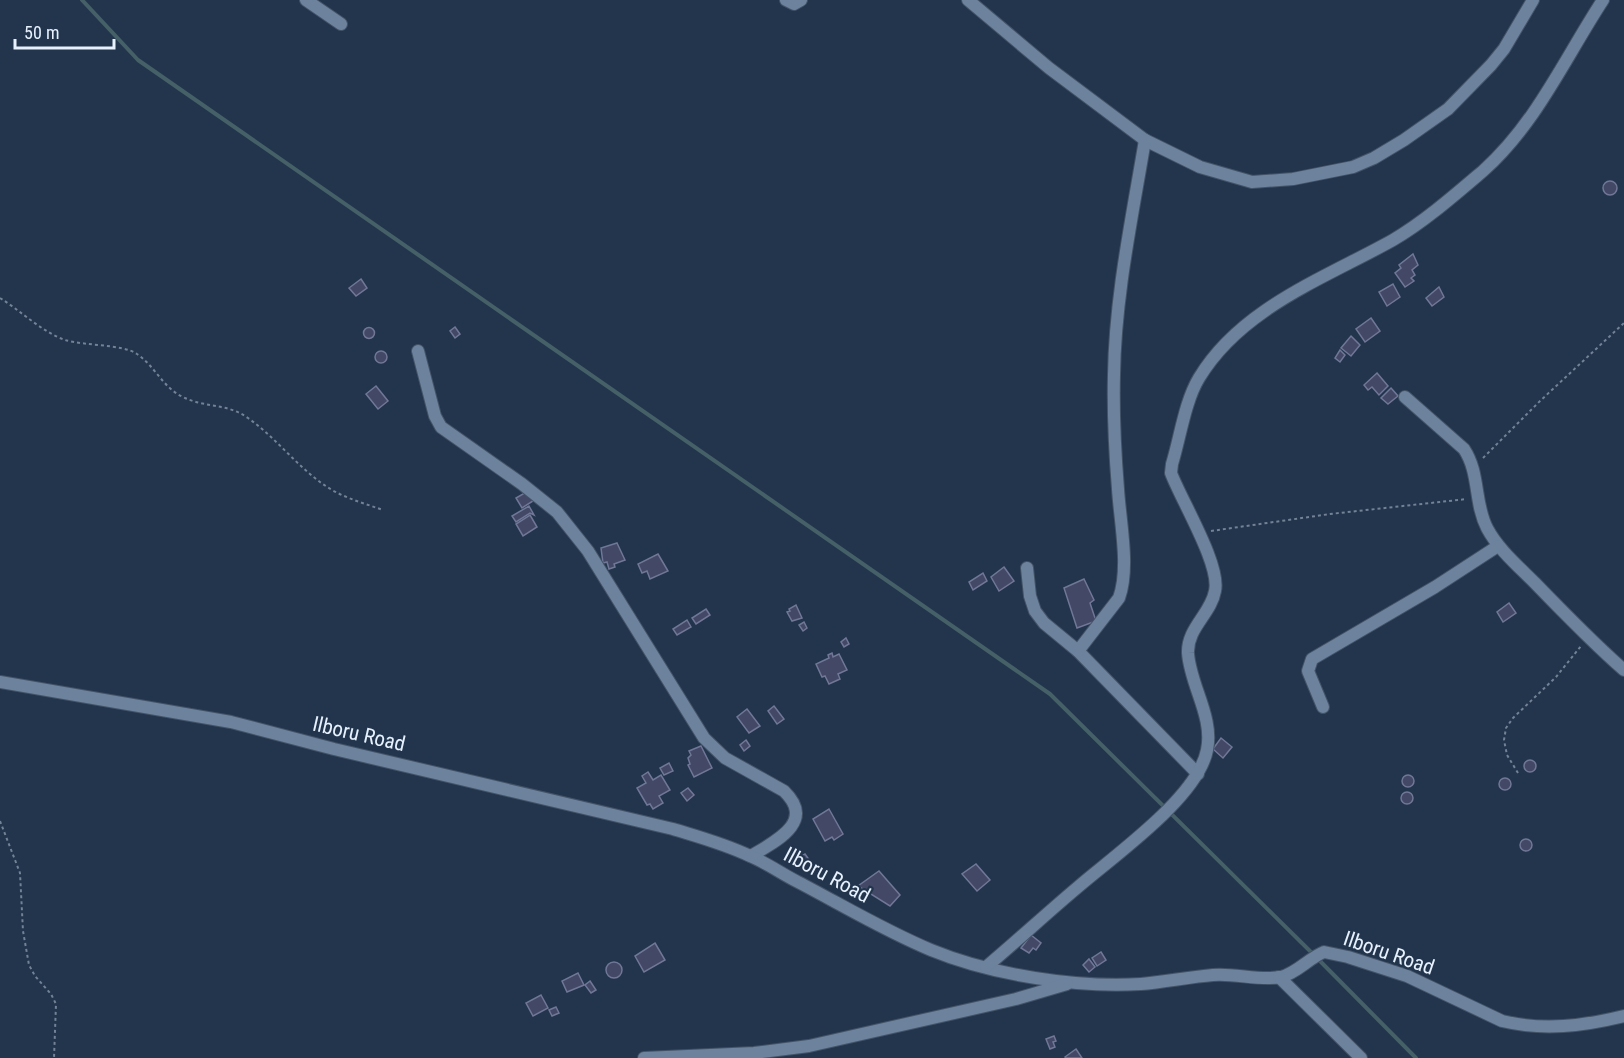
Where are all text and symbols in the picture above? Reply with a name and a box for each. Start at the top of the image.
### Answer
scale bar [15,12,114,50]
text: 50 m [24,22,59,43]
street label: Ilboru Road [310,712,408,756]
street label: Ilboru Road [780,842,874,908]
street label: Ilboru Road [1340,926,1438,980]

